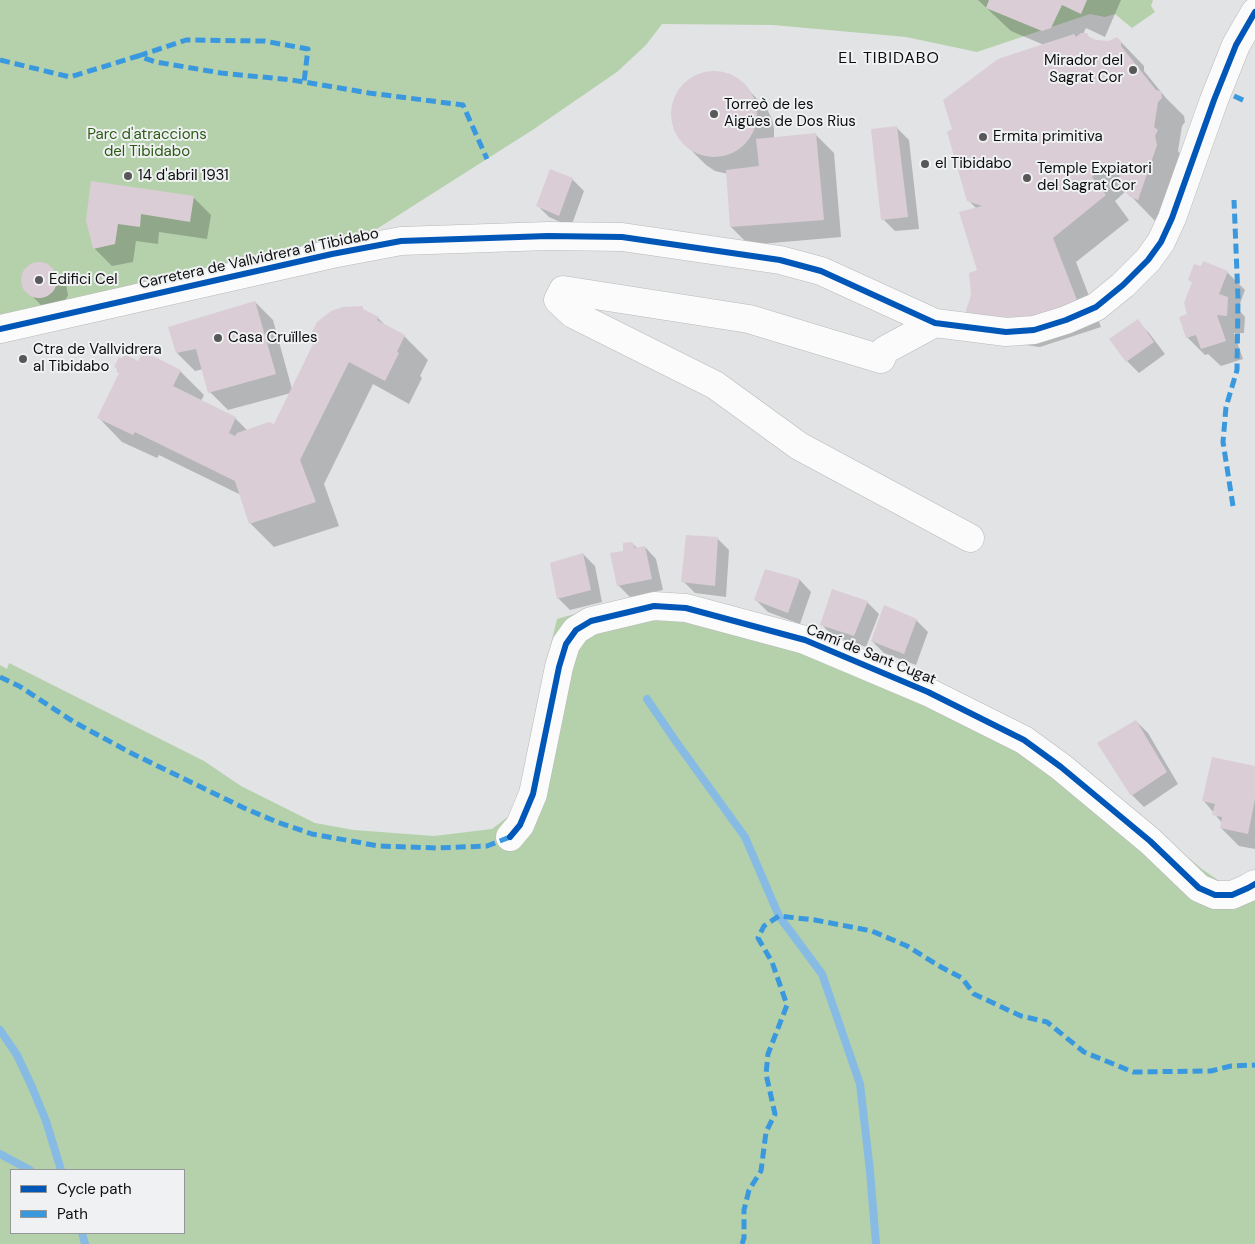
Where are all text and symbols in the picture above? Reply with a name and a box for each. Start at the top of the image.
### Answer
district label: EL TIBIDABO [837,49,941,69]
place label: Mirador del Sagrat Cor [1044,52,1123,87]
marker: Mirador del Sagrat Cor [1127,64,1139,76]
place label: Torreò de les Aigües de Dos Rius [724,96,856,131]
marker: Torreò de les Aigües de Dos Rius [708,108,720,120]
park label: Parc d'atraccions del Tibidabo [87,126,207,161]
place label: Ermita primitiva [993,128,1103,146]
marker: Ermita primitiva [977,131,989,143]
place label: el Tibidabo [935,155,1012,173]
marker: el Tibidabo [919,158,931,170]
place label: Temple Expiatori del Sagrat Cor [1037,160,1152,195]
place label: 14 d'abril 1931 [138,167,229,185]
marker: 14 d'abril 1931 [122,170,134,182]
marker: Temple Expiatori del Sagrat Cor [1021,172,1033,184]
street label: Carretera de Vallvidrera al Tibidabo [138,225,380,293]
place label: Edifici Cel [49,271,118,289]
marker: Edifici Cel [33,274,45,286]
place label: Casa Cruïlles [228,329,318,347]
marker: Casa Cruïlles [212,332,224,344]
place label: Ctra de Vallvidrera al Tibidabo [33,341,162,376]
marker: Ctra de Vallvidrera al Tibidabo [17,353,29,365]
street label: Camí de Sant Cugat [803,621,939,689]
legend [10,1169,185,1234]
text: Cycle path [57,1179,132,1199]
text: Path [57,1204,88,1224]

